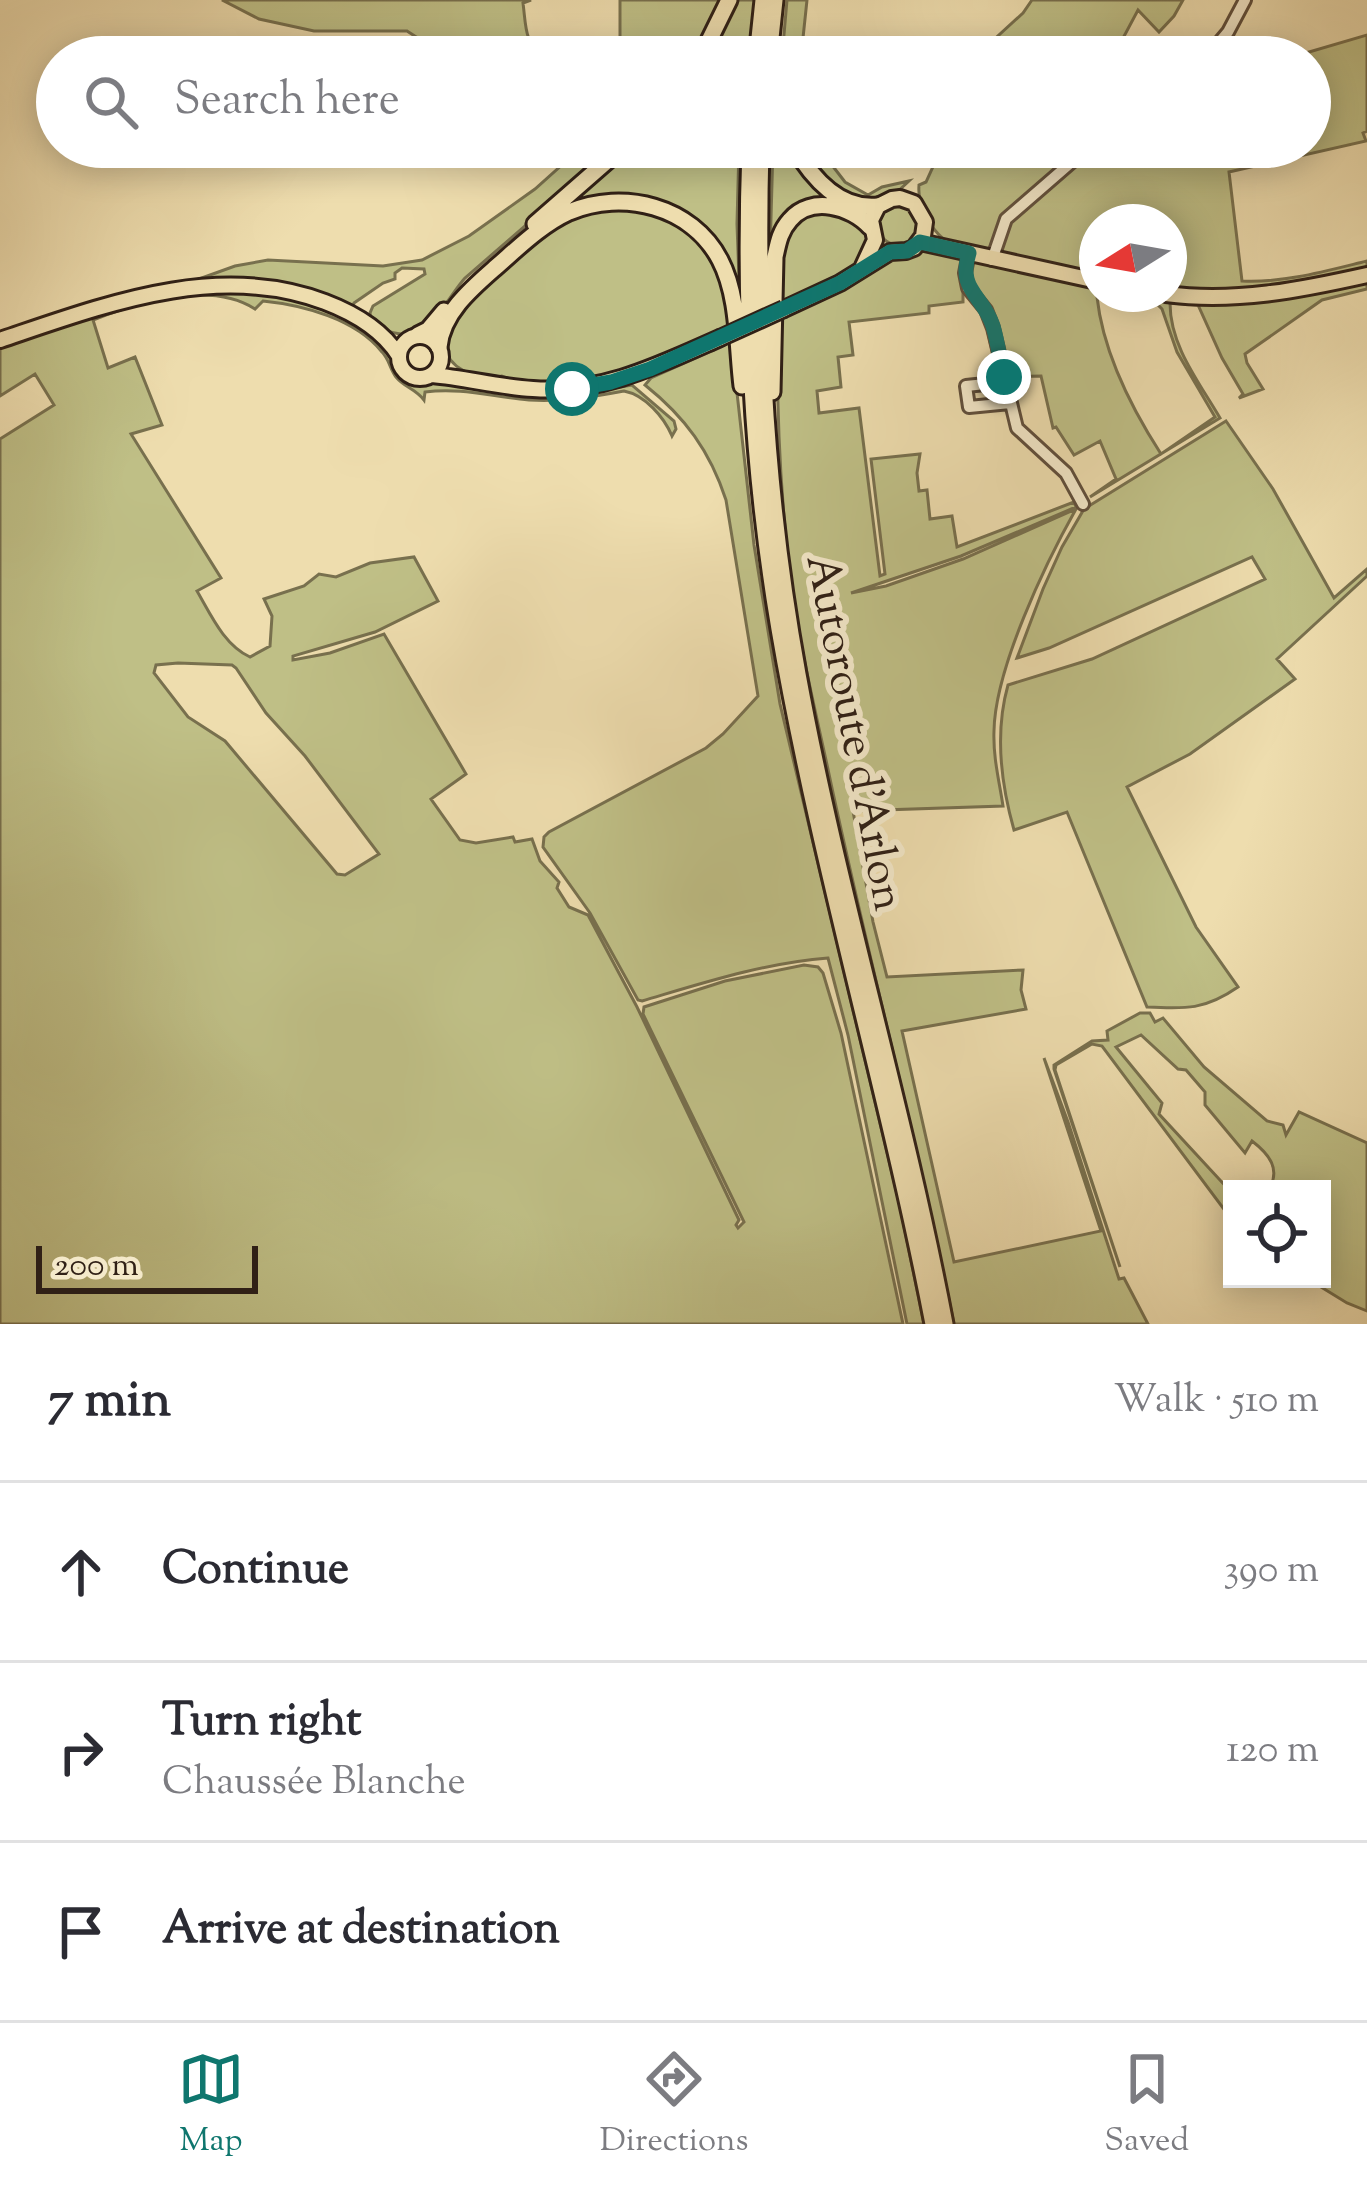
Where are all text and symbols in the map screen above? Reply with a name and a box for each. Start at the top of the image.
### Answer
search box [36,36,1331,168]
icon: search [78,69,144,135]
text: Search here [174,70,400,135]
north arrow [1079,204,1187,312]
route end [977,350,1031,404]
route start [545,362,599,416]
street label: Autoroute d'Arlon [786,549,918,917]
map controls [1223,1180,1331,1288]
button: locate [1223,1180,1331,1288]
scale bar [36,1240,258,1293]
text: 200 m [54,1243,139,1291]
text: 7 min [48,1366,171,1439]
text: Walk · 510 m [1114,1374,1319,1430]
icon: ahead [48,1539,114,1605]
text: Continue [162,1539,349,1604]
text: 390 m [1223,1544,1319,1600]
text: Turn right [162,1691,361,1756]
icon: right [48,1719,114,1785]
text: 120 m [1226,1724,1319,1780]
text: Chaussée Blanche [162,1756,466,1812]
icon: arrive [48,1899,114,1965]
text: Arrive at destination [162,1899,560,1964]
tab: Map [178,2046,244,2166]
tab: Directions [600,2046,749,2166]
tab: Saved [1104,2046,1189,2166]

